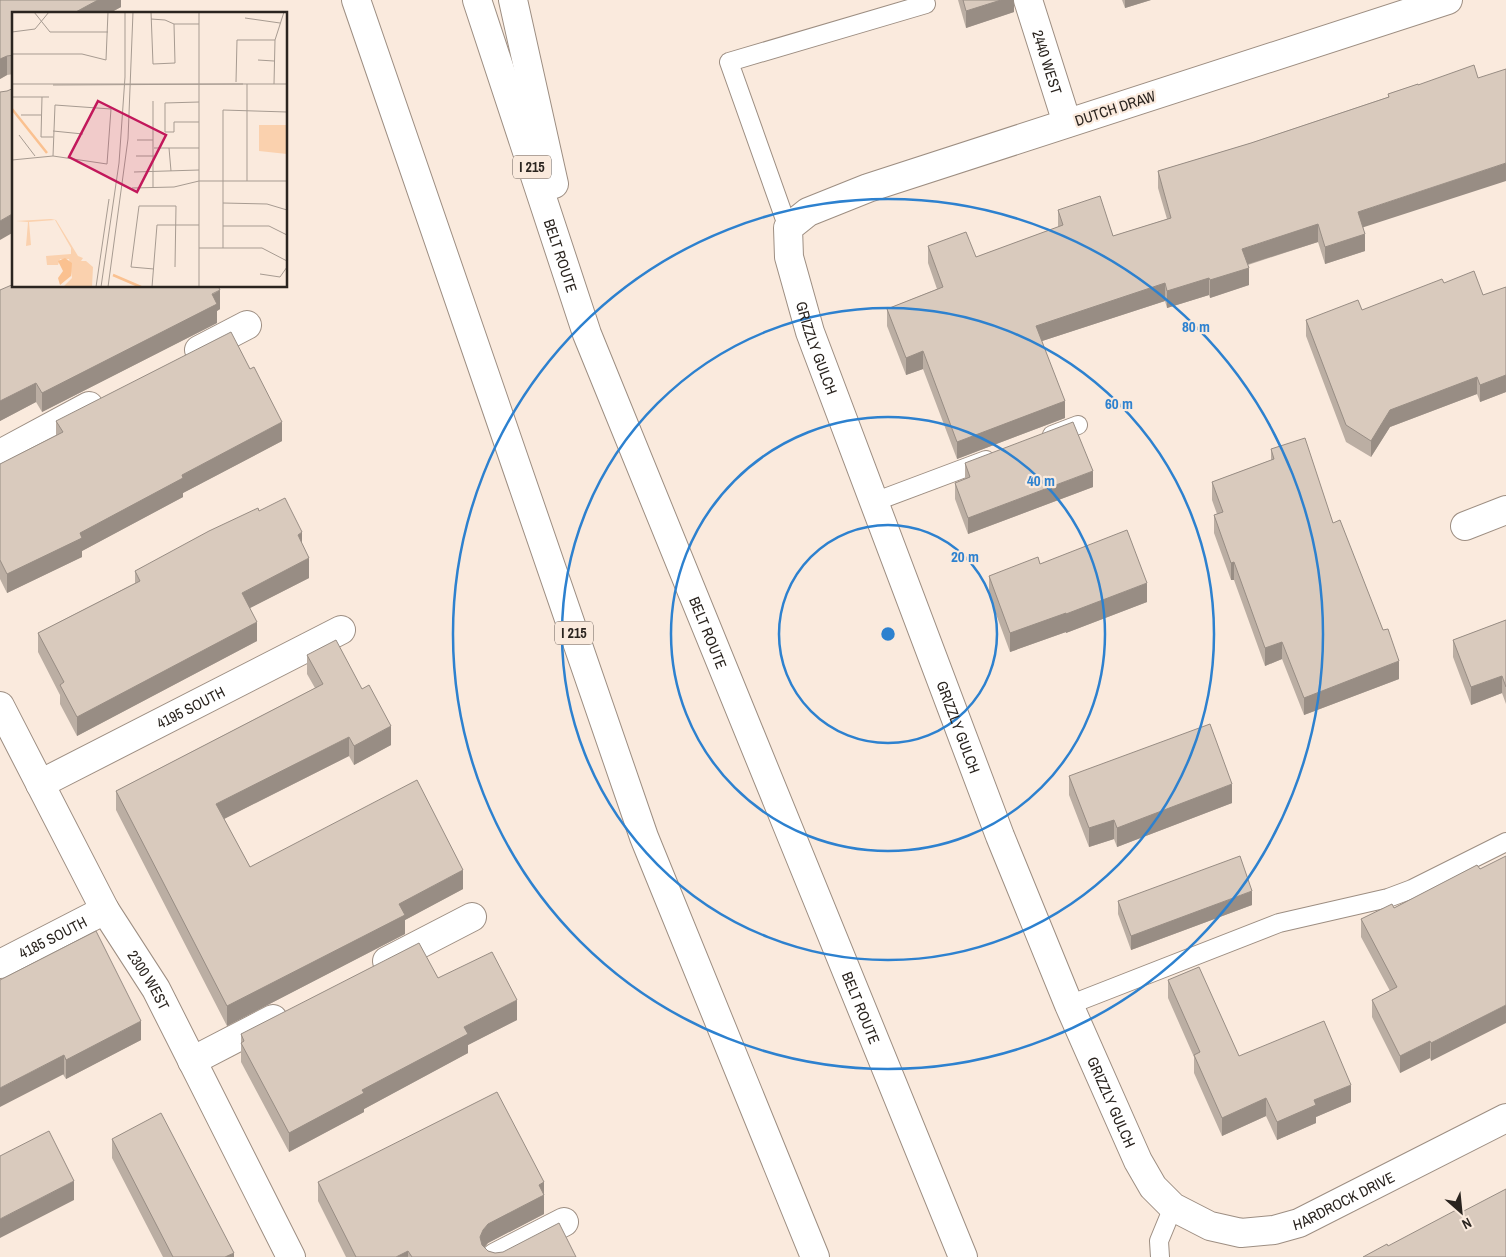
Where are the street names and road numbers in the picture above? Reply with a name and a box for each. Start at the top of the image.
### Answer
street label: 2440 WEST [1028,27,1068,97]
street label: DUTCH DRAW [1072,85,1158,131]
road number: I 215 [513,156,551,178]
street label: BELT ROUTE [539,216,583,295]
street label: GRIZZLY GULCH [791,299,843,397]
street label: BELT ROUTE [685,593,733,672]
road number: I 215 [555,622,593,644]
street label: GRIZZLY GULCH [932,678,986,776]
street label: 4195 SOUTH [153,681,228,733]
street label: 4185 SOUTH [15,911,90,963]
street label: 2300 WEST [123,946,175,1014]
street label: BELT ROUTE [837,968,886,1047]
street label: GRIZZLY GULCH [1083,1053,1141,1151]
street label: HARDROCK DRIVE [1290,1166,1398,1235]

